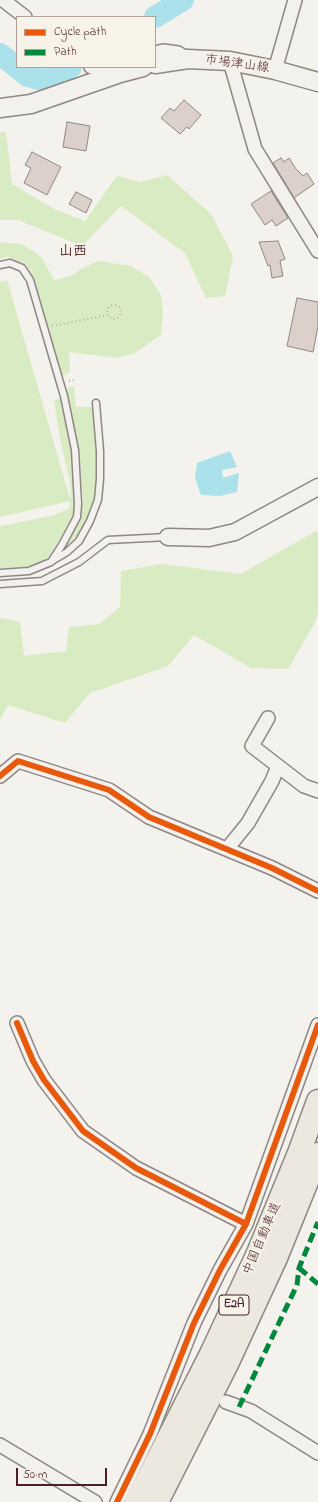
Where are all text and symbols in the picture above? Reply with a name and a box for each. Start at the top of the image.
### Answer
legend [16,16,156,68]
text: Cycle path [54,23,106,41]
text: Path [54,43,76,61]
street label: 市場津山線 [204,53,270,77]
district label: 山西 [59,245,87,261]
street label: 中国自動車道 [241,1200,285,1278]
road number: E2A [219,1295,249,1315]
scale bar [18,1460,109,1486]
text: 50 m [23,1466,47,1484]

